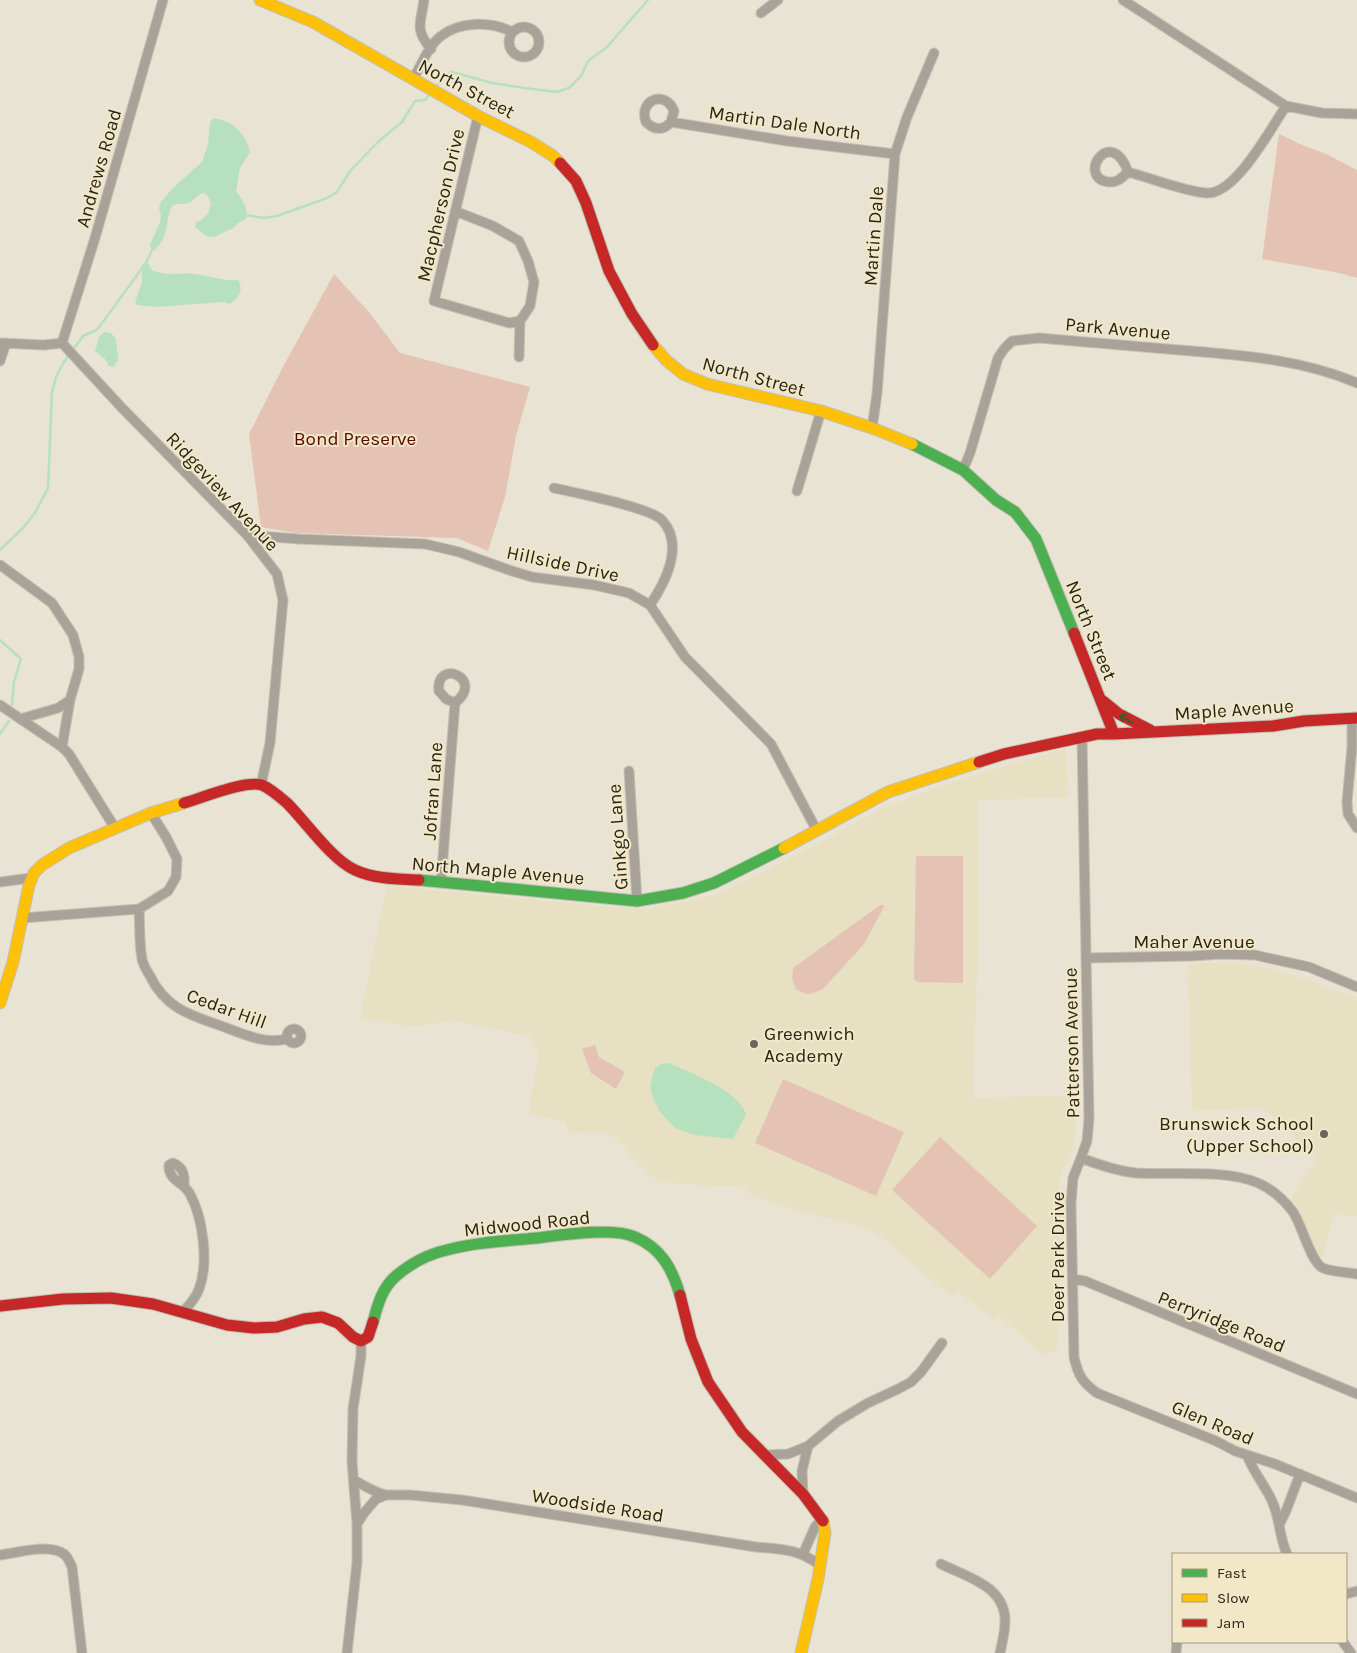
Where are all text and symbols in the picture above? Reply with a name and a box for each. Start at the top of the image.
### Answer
street label: North Street [415,54,518,123]
street label: Martin Dale North [707,101,862,145]
street label: Andrews Road [72,106,126,230]
street label: Macpherson Drive [413,127,469,284]
street label: Martin Dale [860,185,888,287]
street label: Park Avenue [1064,313,1171,345]
street label: North Street [700,353,808,401]
street label: Ridgeview Avenue [161,428,283,556]
park label: Bond Preserve [294,428,416,450]
street label: Hillside Drive [504,541,621,587]
street label: North Street [1061,577,1121,683]
street label: Maple Avenue [1174,695,1295,725]
one-way arrow [1119,713,1134,723]
street label: Jofran Lane [419,741,447,841]
street label: Ginkgo Lane [603,783,633,891]
street label: North Maple Avenue [411,852,585,890]
street label: Maher Avenue [1133,931,1255,953]
street label: Patterson Avenue [1060,967,1084,1119]
street label: Cedar Hill [184,984,270,1034]
place label: Greenwich Academy [764,1023,855,1067]
marker: Greenwich Academy [748,1038,760,1050]
place label: Brunswick School (Upper School) [1159,1113,1314,1157]
marker: Brunswick School (Upper School) [1318,1128,1330,1140]
street label: Deer Park Drive [1047,1192,1069,1322]
street label: Midwood Road [463,1206,591,1242]
street label: Perryridge Road [1155,1286,1289,1357]
street label: Glen Road [1168,1396,1257,1450]
street label: Woodside Road [530,1485,665,1527]
legend [1172,1553,1347,1643]
text: Fast [1217,1564,1247,1582]
text: Slow [1217,1589,1249,1607]
text: Jam [1217,1614,1245,1632]

